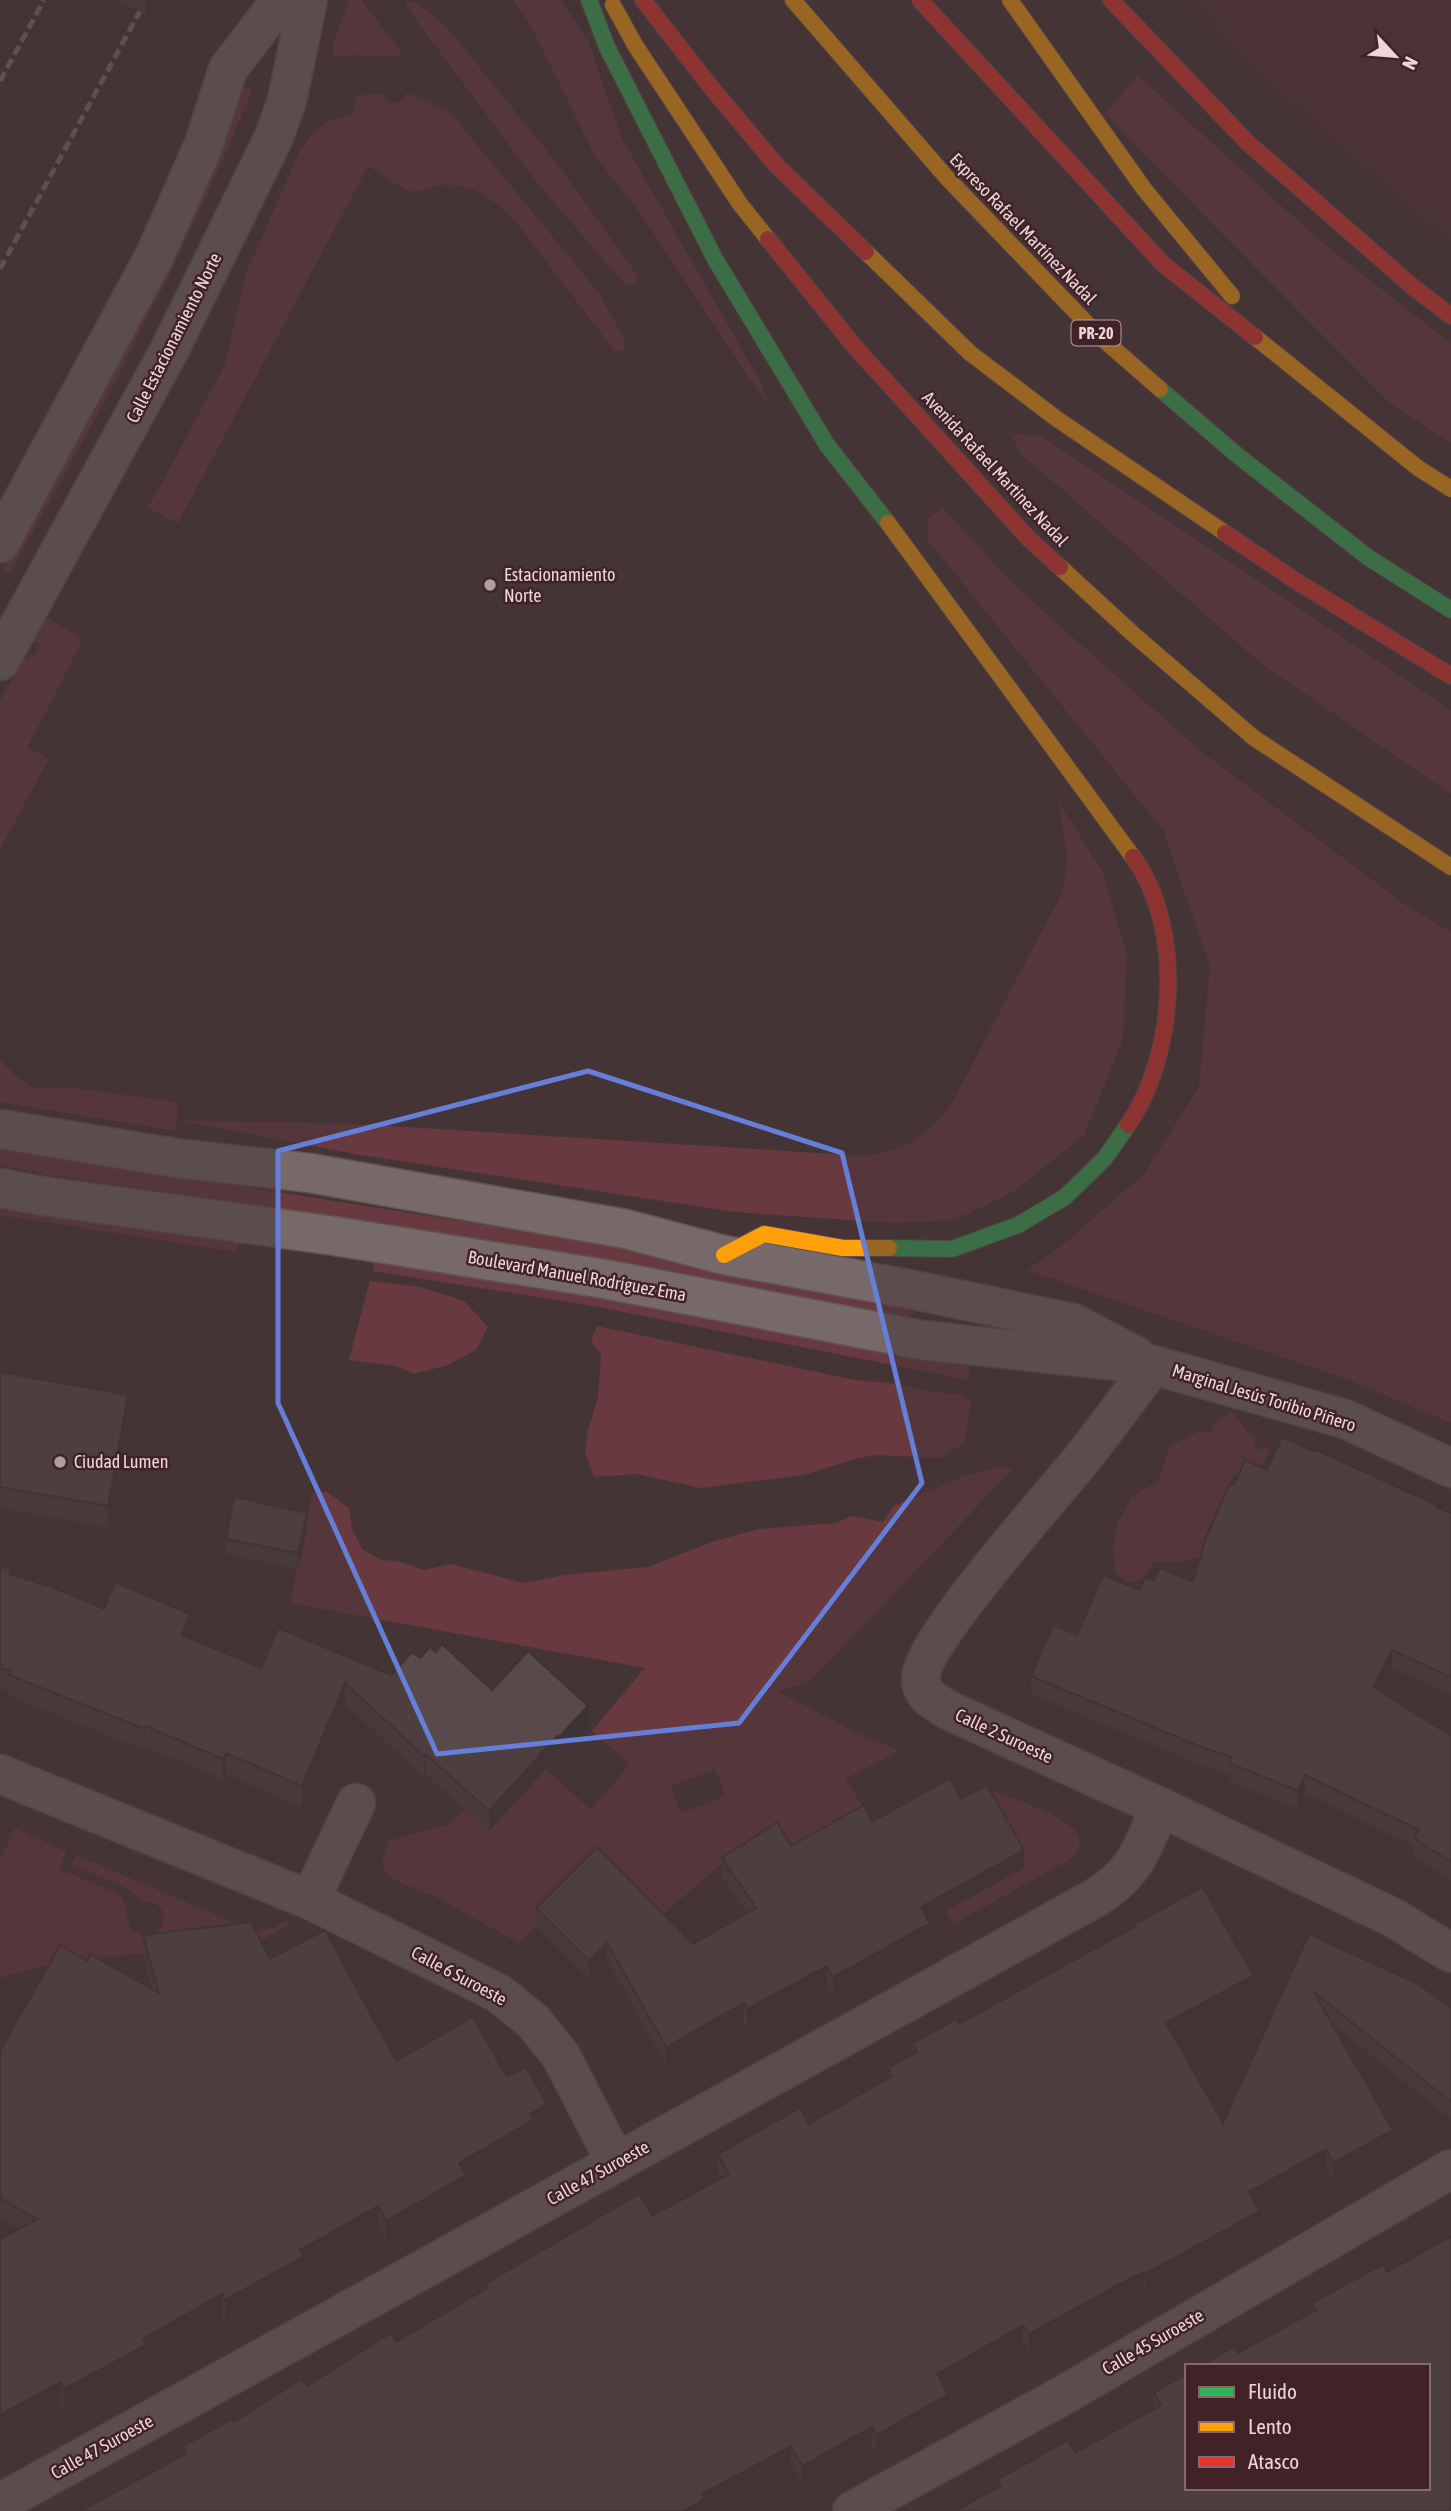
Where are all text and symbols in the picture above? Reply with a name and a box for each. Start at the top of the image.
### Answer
north arrow [1360,21,1430,91]
text: N [1398,54,1423,73]
street label: Expreso Rafael Martínez Nadal [946,149,1101,309]
street label: Calle Estacionamiento Norte [122,249,226,426]
road number: PR-20 [1072,320,1120,346]
street label: Avenida Rafael Martínez Nadal [918,387,1073,551]
place label: Estacionamiento Norte [504,564,615,606]
marker: Estacionamiento Norte [482,577,498,593]
street label: Boulevard Manuel Rodríguez Ema [466,1246,688,1305]
street label: Marginal Jesús Toribio Piñero [1170,1360,1358,1435]
place label: Ciudad Lumen [74,1451,168,1472]
marker: Ciudad Lumen [52,1454,68,1470]
street label: Calle 2 Suroeste [952,1704,1056,1767]
street label: Calle 6 Suroeste [408,1942,511,2010]
street label: Calle 47 Suroeste [543,2136,653,2209]
street label: Calle 45 Suroeste [1098,2304,1207,2379]
legend [1185,2364,1430,2490]
text: Fluido [1248,2379,1297,2403]
street label: Calle 47 Suroeste [47,2410,157,2483]
text: Lento [1248,2414,1292,2438]
text: Atasco [1248,2449,1299,2473]

